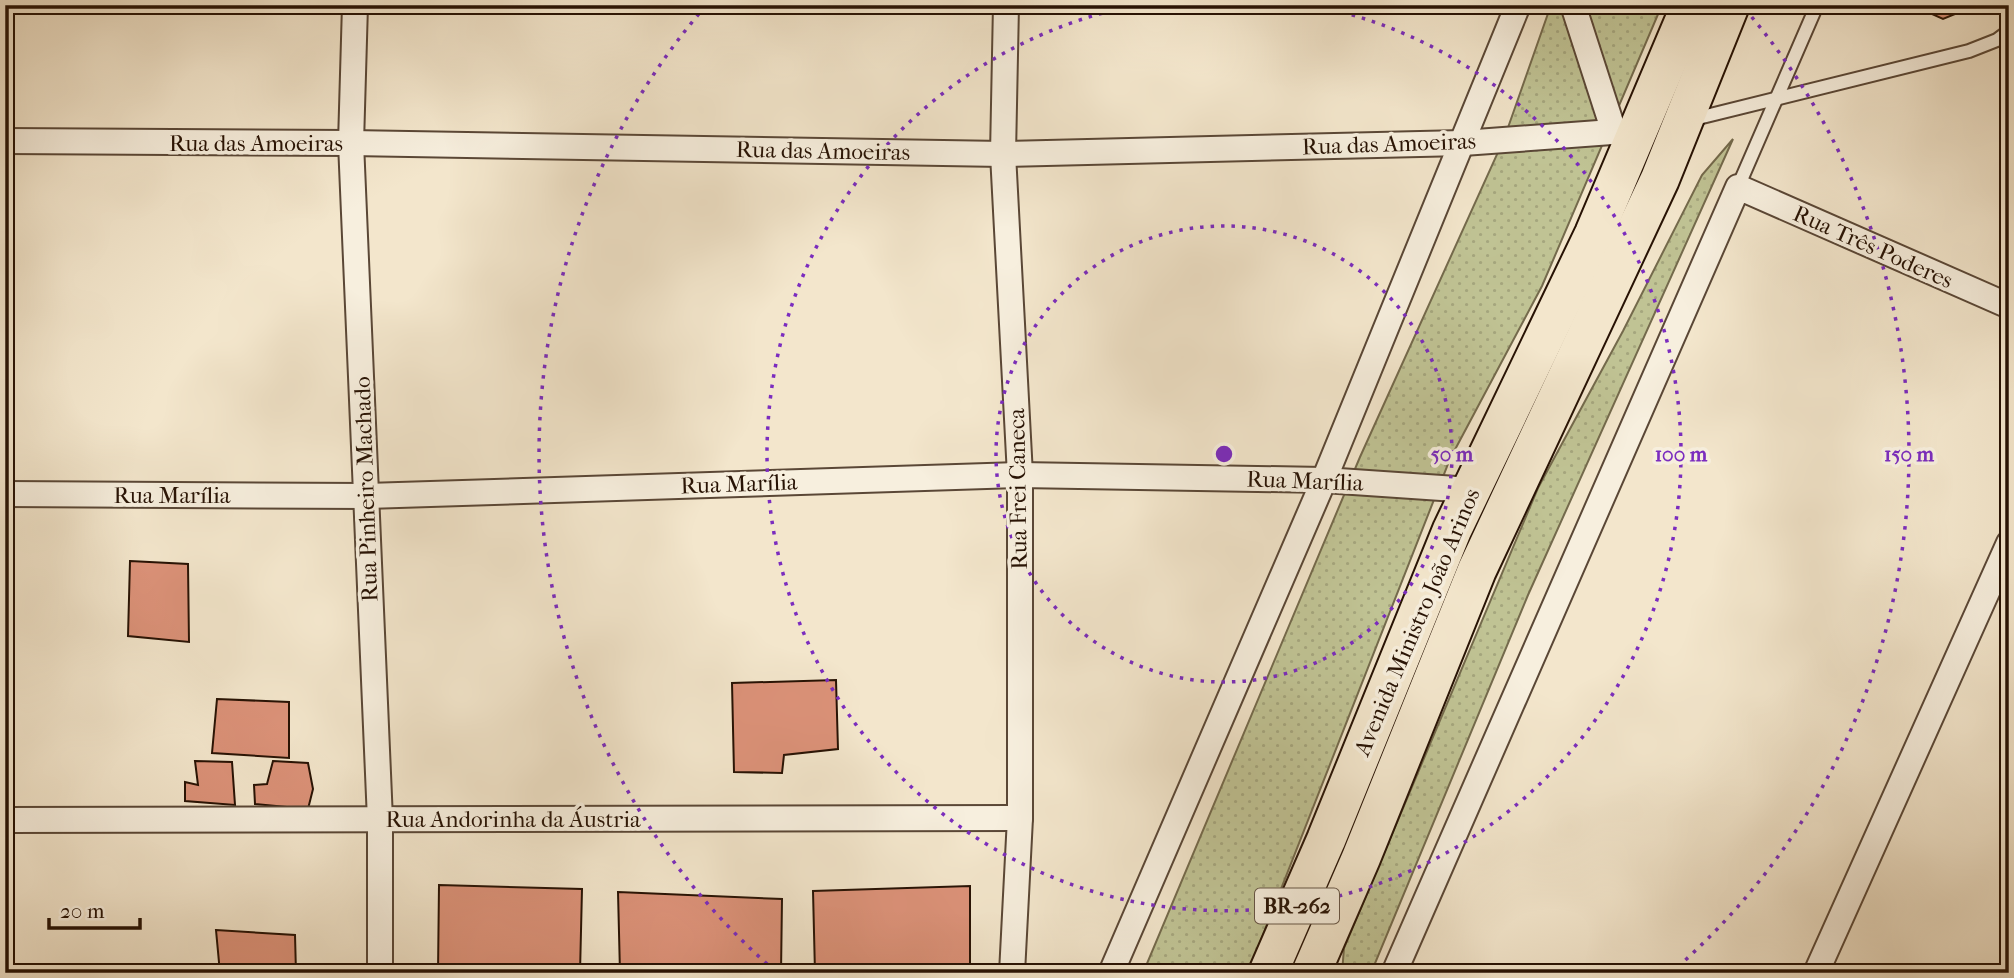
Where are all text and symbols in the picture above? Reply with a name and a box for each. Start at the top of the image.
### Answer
street label: Rua das Amoeiras [1301,127,1477,161]
street label: Rua das Amoeiras [169,130,343,157]
street label: Rua das Amoeiras [736,136,910,166]
street label: Rua Três Poderes [1789,200,1957,294]
street label: Rua Pinheiro Machado [349,376,383,602]
street label: Rua Frei Caneca [1003,408,1033,570]
centre of rings [1212,442,1236,466]
text: 50 m [1431,442,1474,466]
text: 100 m [1655,442,1708,466]
text: 150 m [1884,442,1935,466]
street label: Rua Marília [1246,465,1364,497]
street label: Rua Marília [680,468,798,500]
street label: Rua Marília [114,482,231,509]
street label: Avenida Ministro João Arinos [1348,484,1486,761]
street label: Rua Andorinha da Áustria [385,806,641,833]
scale bar [49,887,140,931]
road number: BR-262 [1255,888,1339,923]
text: 20 m [60,899,105,923]

